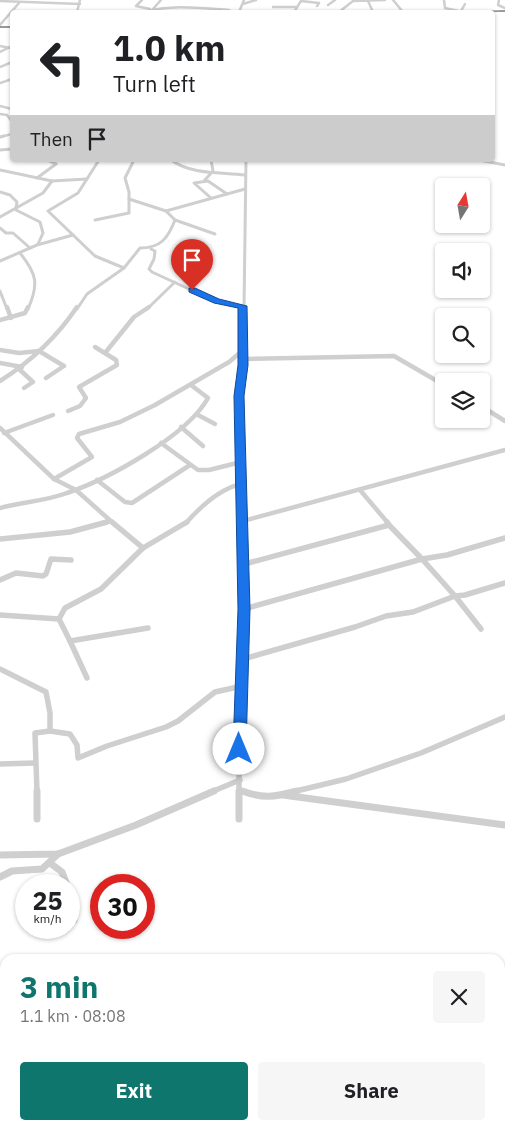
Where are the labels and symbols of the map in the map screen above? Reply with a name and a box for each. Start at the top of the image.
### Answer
north arrow [435,178,490,232]
pin [171,239,213,290]
position arrow [212,722,264,774]
speed limit sign: 30 [90,874,155,939]

